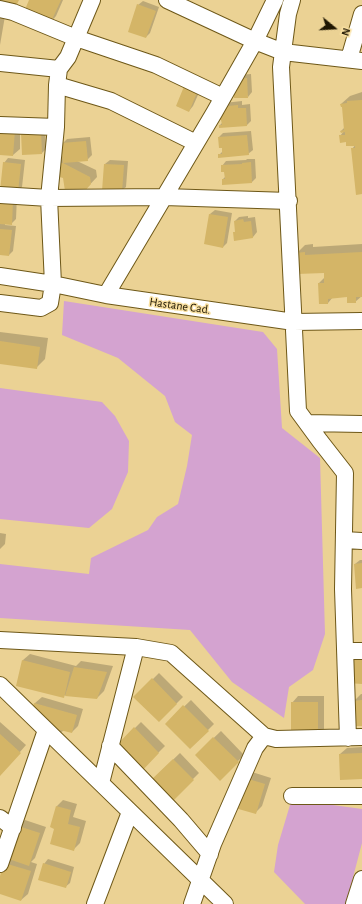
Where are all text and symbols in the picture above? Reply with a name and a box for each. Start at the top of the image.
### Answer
north arrow [314,8,354,48]
text: N [339,27,352,37]
street label: Hastane Cad. [148,295,212,317]

